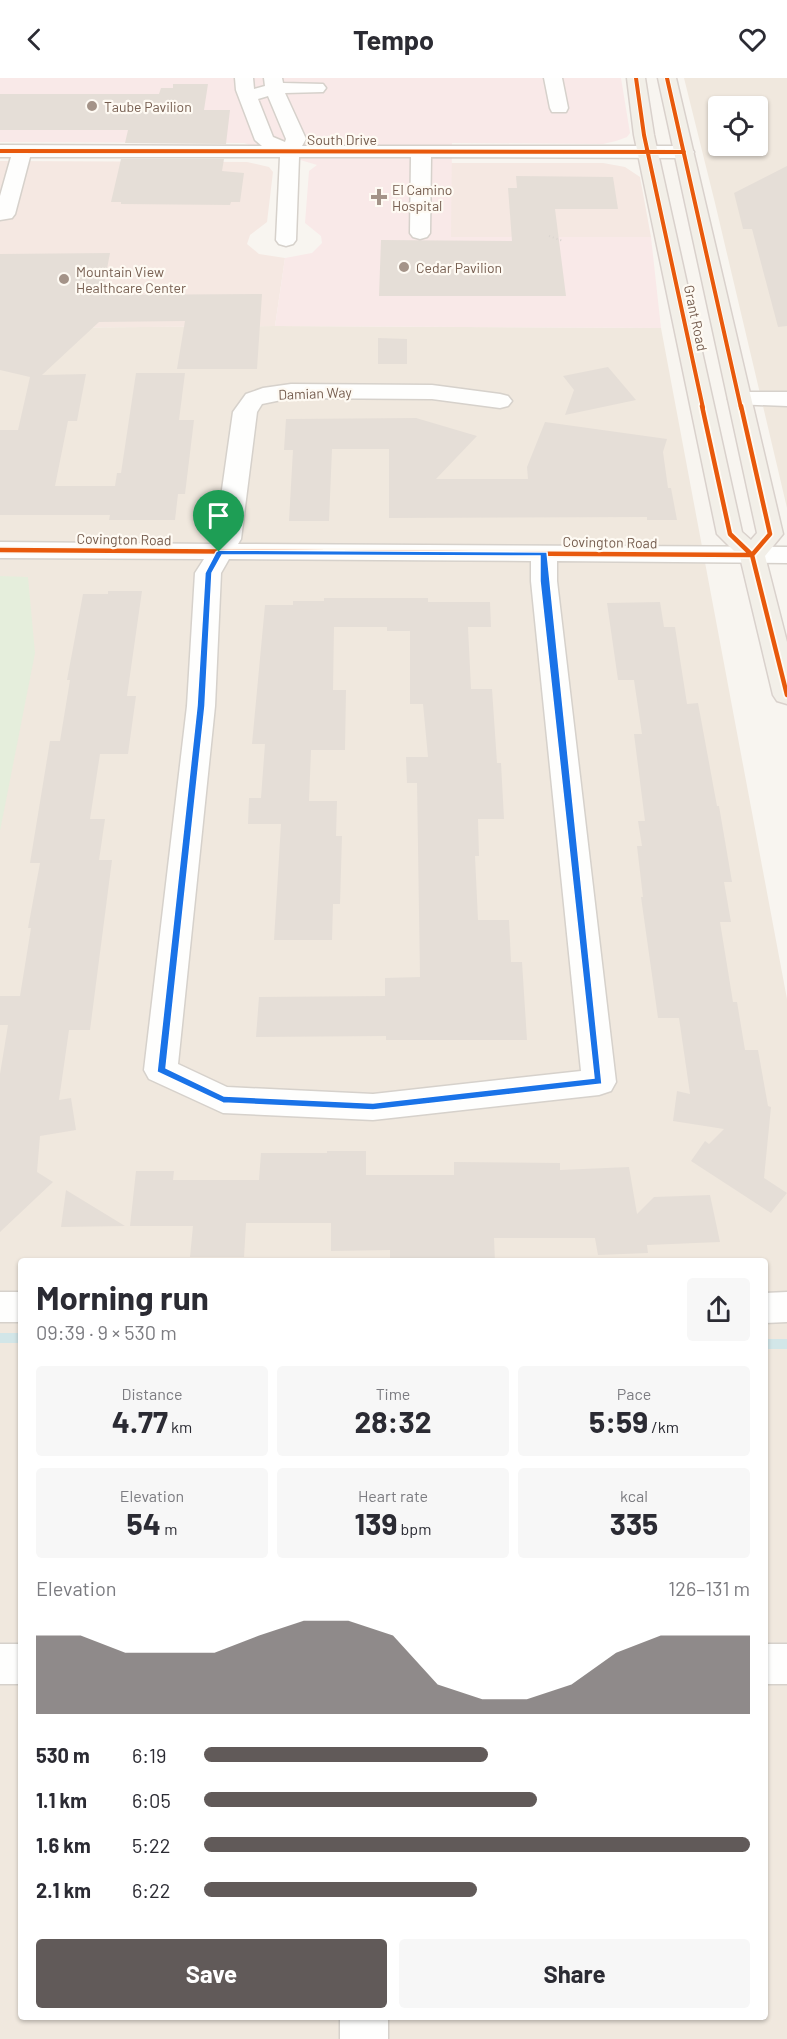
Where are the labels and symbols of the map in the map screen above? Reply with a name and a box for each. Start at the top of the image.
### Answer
place label: Taube Pavilion [104,98,192,115]
marker: Taube Pavilion [85,99,99,113]
street label: South Drive [307,131,377,148]
place label: El Camino Hospital [392,181,452,214]
marker: El Camino Hospital [370,188,388,206]
place label: Cedar Pavilion [416,259,502,276]
marker: Cedar Pavilion [397,260,411,274]
place label: Mountain View Healthcare Center [76,263,186,296]
marker: Mountain View Healthcare Center [57,272,71,286]
street label: Grant Road [681,283,711,353]
street label: Damian Way [278,383,353,403]
pin [193,490,244,552]
street label: Covington Road [76,530,172,548]
street label: Covington Road [562,533,658,551]

